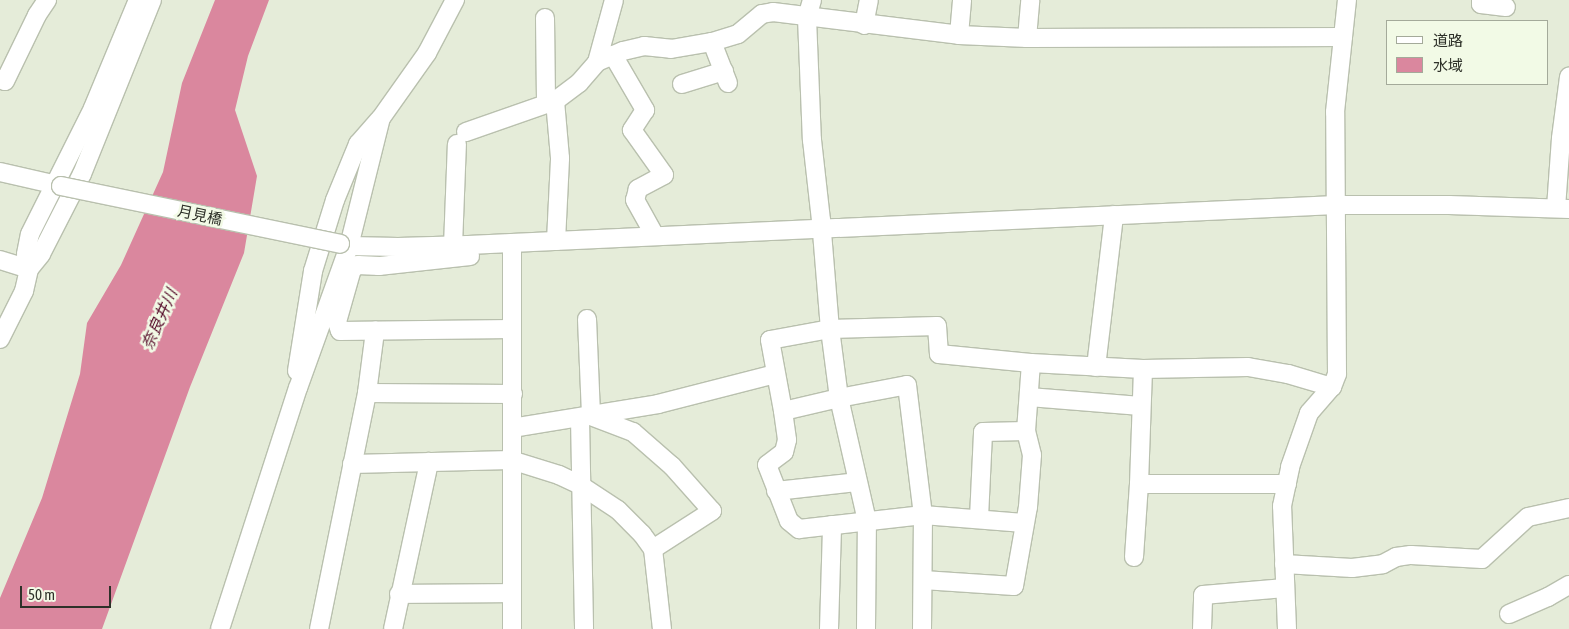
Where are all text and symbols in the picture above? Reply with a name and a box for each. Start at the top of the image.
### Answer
legend [1386,20,1549,85]
text: 道路 [1433,32,1463,49]
text: 水域 [1433,57,1463,74]
street label: 月見橋 [176,202,224,228]
water label: 奈良井川 [137,286,181,352]
scale bar [22,576,114,608]
text: 50 m [28,586,55,603]

